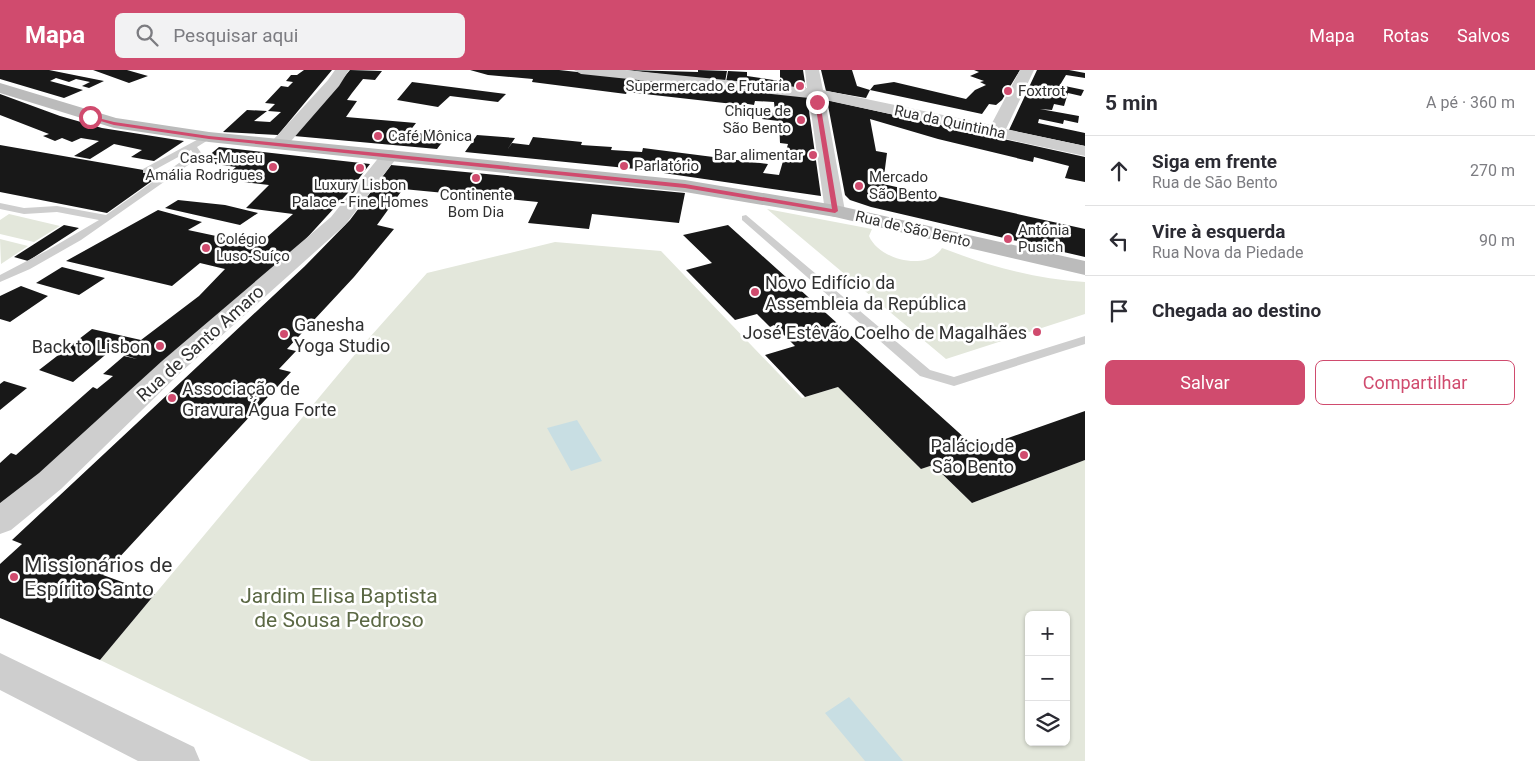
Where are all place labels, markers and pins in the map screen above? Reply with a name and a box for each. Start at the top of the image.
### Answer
place label: Supermercado e Frutaria [625,77,790,95]
marker: Supermercado e Frutaria [794,80,806,92]
place label: Foxtrot [1018,82,1065,100]
marker: Foxtrot [1002,85,1014,97]
place label: Chique de São Bento [723,102,791,137]
marker: Chique de São Bento [795,114,807,126]
place label: Café Mônica [388,127,472,145]
marker: Café Mônica [372,130,384,142]
place label: Bar alimentar [714,146,803,164]
place label: Casa-Museu Amália Rodrigues [145,149,263,184]
marker: Bar alimentar [807,149,819,161]
place label: Parlatório [634,157,699,175]
marker: Parlatório [618,160,630,172]
marker: Casa-Museu Amália Rodrigues [267,161,279,173]
marker: Luxury Lisbon Palace - Fine Homes [354,162,366,174]
place label: Mercado São Bento [869,168,937,203]
marker: Continente Bom Dia [470,172,482,184]
place label: Luxury Lisbon Palace - Fine Homes [292,176,428,211]
marker: Mercado São Bento [853,180,865,192]
place label: Continente Bom Dia [440,186,512,221]
place label: Antónia Pusich [1018,221,1069,256]
place label: Colégio Luso-Suíço [216,230,290,265]
marker: Antónia Pusich [1002,233,1014,245]
marker: Colégio Luso-Suíço [200,242,212,254]
place label: Novo Edifício da Assembleia da República [765,272,966,314]
marker: Novo Edifício da Assembleia da República [749,286,761,298]
place label: Ganesha Yoga Studio [294,314,390,356]
place label: José Estêvão Coelho de Magalhães [743,322,1027,343]
marker: José Estêvão Coelho de Magalhães [1031,326,1043,338]
marker: Ganesha Yoga Studio [278,328,290,340]
place label: Back to Lisbon [32,336,150,357]
marker: Back to Lisbon [154,340,166,352]
place label: Associação de Gravura Água Forte [182,378,336,420]
marker: Associação de Gravura Água Forte [166,392,178,404]
place label: Palácio de São Bento [931,435,1014,477]
marker: Palácio de São Bento [1018,449,1030,461]
place label: Missionários de Espírito Santo [24,553,172,601]
marker: Missionários de Espírito Santo [8,571,20,583]

